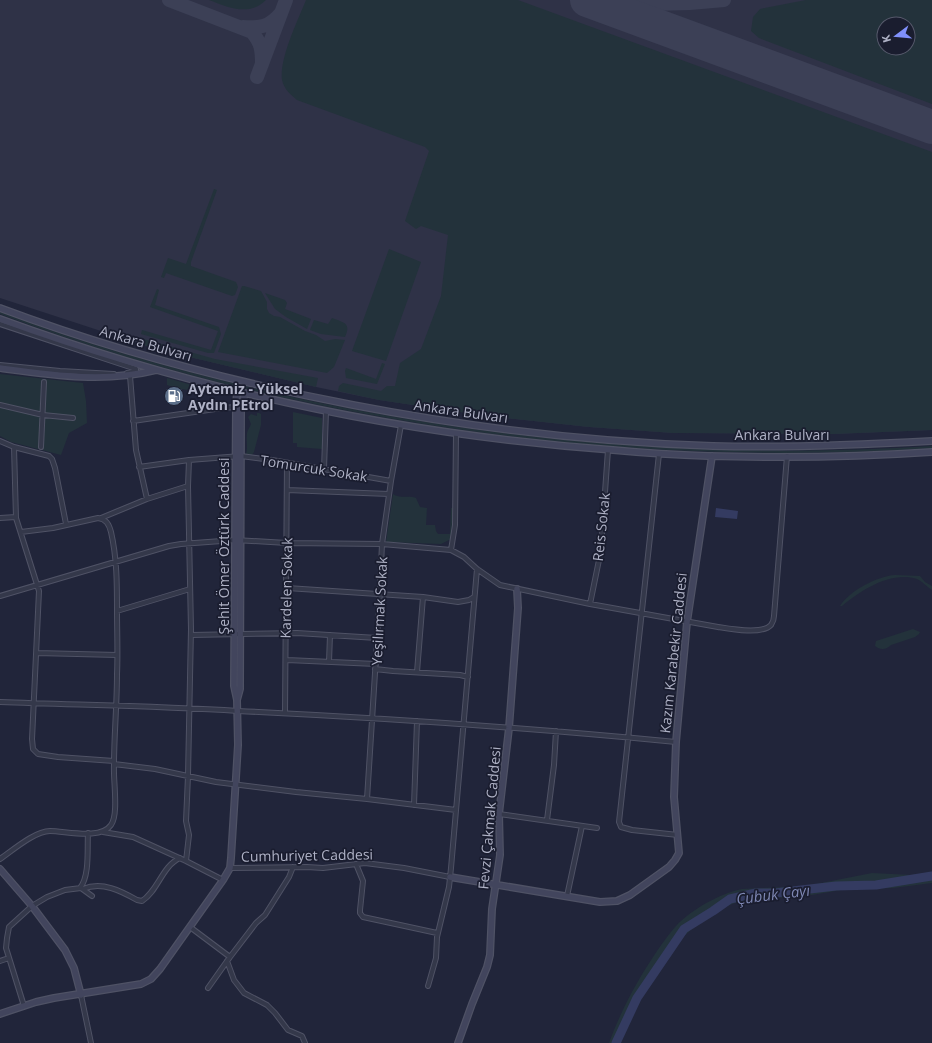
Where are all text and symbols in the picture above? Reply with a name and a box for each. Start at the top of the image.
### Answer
north arrow [876,16,916,56]
text: K [877,33,894,44]
street label: Ankara Bulvarı [98,321,194,365]
place label: Aytemiz - Yüksel Aydın PEtrol [188,379,303,414]
fuel station icon: Aytemiz - Yüksel Aydın PEtrol [163,385,185,407]
street label: Ankara Bulvarı [413,395,509,427]
street label: Ankara Bulvarı [735,425,829,444]
street label: Tomurcuk Sokak [259,450,370,486]
street label: Şehit Ömer Öztürk Caddesi [214,458,233,634]
street label: Reis Sokak [588,491,614,562]
street label: Kardelen Sokak [276,537,296,639]
street label: Yeşilırmak Sokak [367,555,391,666]
street label: Kazım Karabekir Caddesi [655,572,691,734]
street label: Fevzi Çakmak Caddesi [473,746,505,890]
street label: Cumhuriyet Caddesi [241,844,373,866]
water label: Çubuk Çayı [735,880,811,908]

